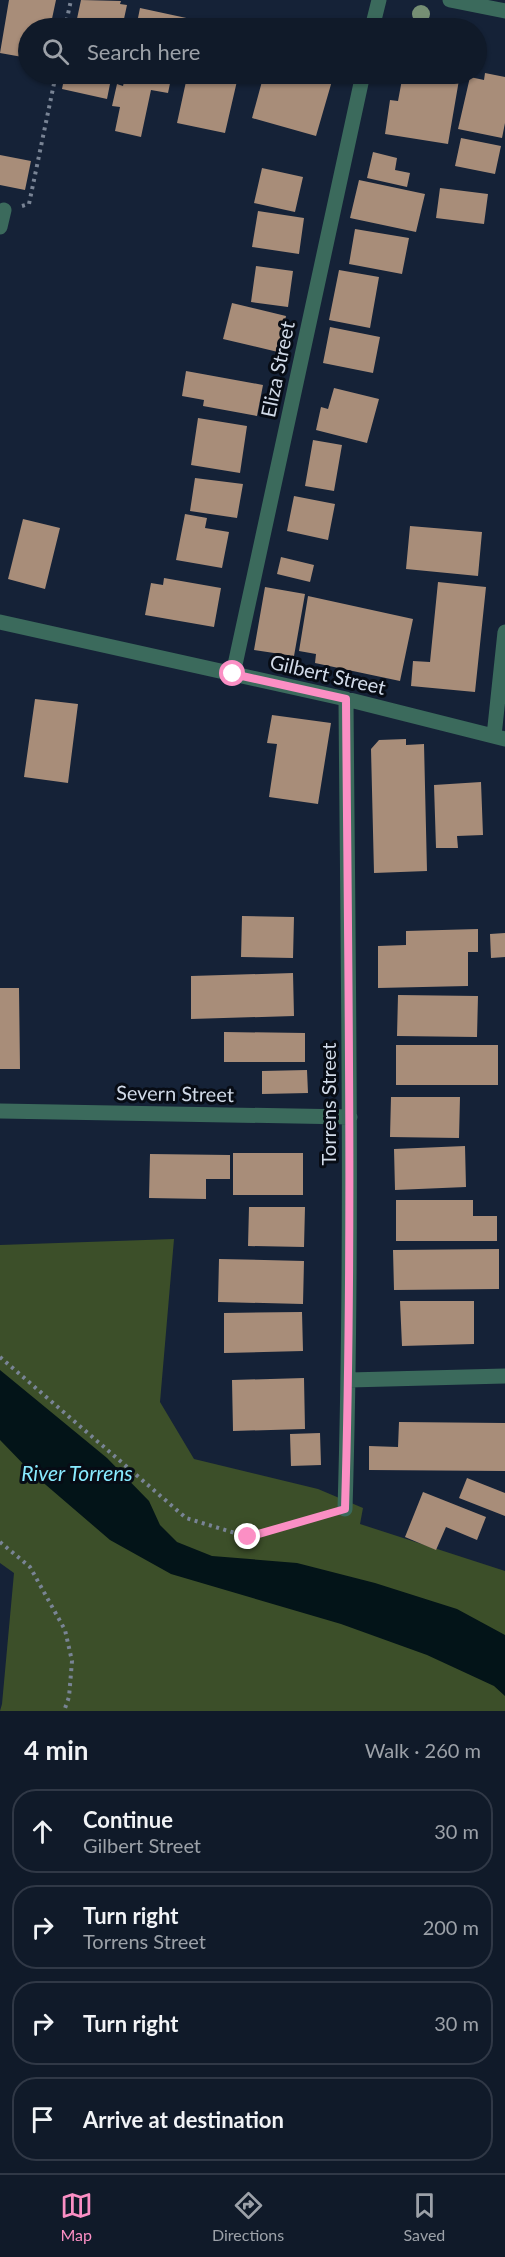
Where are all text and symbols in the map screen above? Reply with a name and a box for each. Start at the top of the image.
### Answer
search box [18,18,487,84]
icon: search [39,35,72,68]
text: Search here [87,38,200,65]
street label: Eliza Street [255,319,299,419]
street label: Gilbert Street [268,649,388,699]
route start [219,660,245,686]
street label: Torrens Street [316,1042,340,1166]
street label: Severn Street [116,1080,234,1106]
water label: River Torrens [21,1460,133,1485]
route end [234,1523,260,1549]
text: 4 min [24,1734,88,1766]
text: Walk · 260 m [365,1738,481,1762]
text: Continue [83,1806,173,1833]
icon: ahead [26,1815,59,1848]
text: 30 m [434,1819,479,1843]
text: Gilbert Street [83,1833,201,1857]
text: Turn right [83,1902,178,1929]
icon: right [26,1911,59,1944]
text: 200 m [423,1915,479,1939]
text: Torrens Street [83,1929,206,1953]
icon: right [26,2007,59,2040]
text: Turn right [83,2010,178,2037]
text: 30 m [434,2011,479,2035]
icon: arrive [26,2103,59,2136]
text: Arrive at destination [83,2106,284,2133]
tab: Map [60,2189,93,2244]
tab: Directions [212,2189,284,2244]
tab: Saved [404,2189,445,2244]

